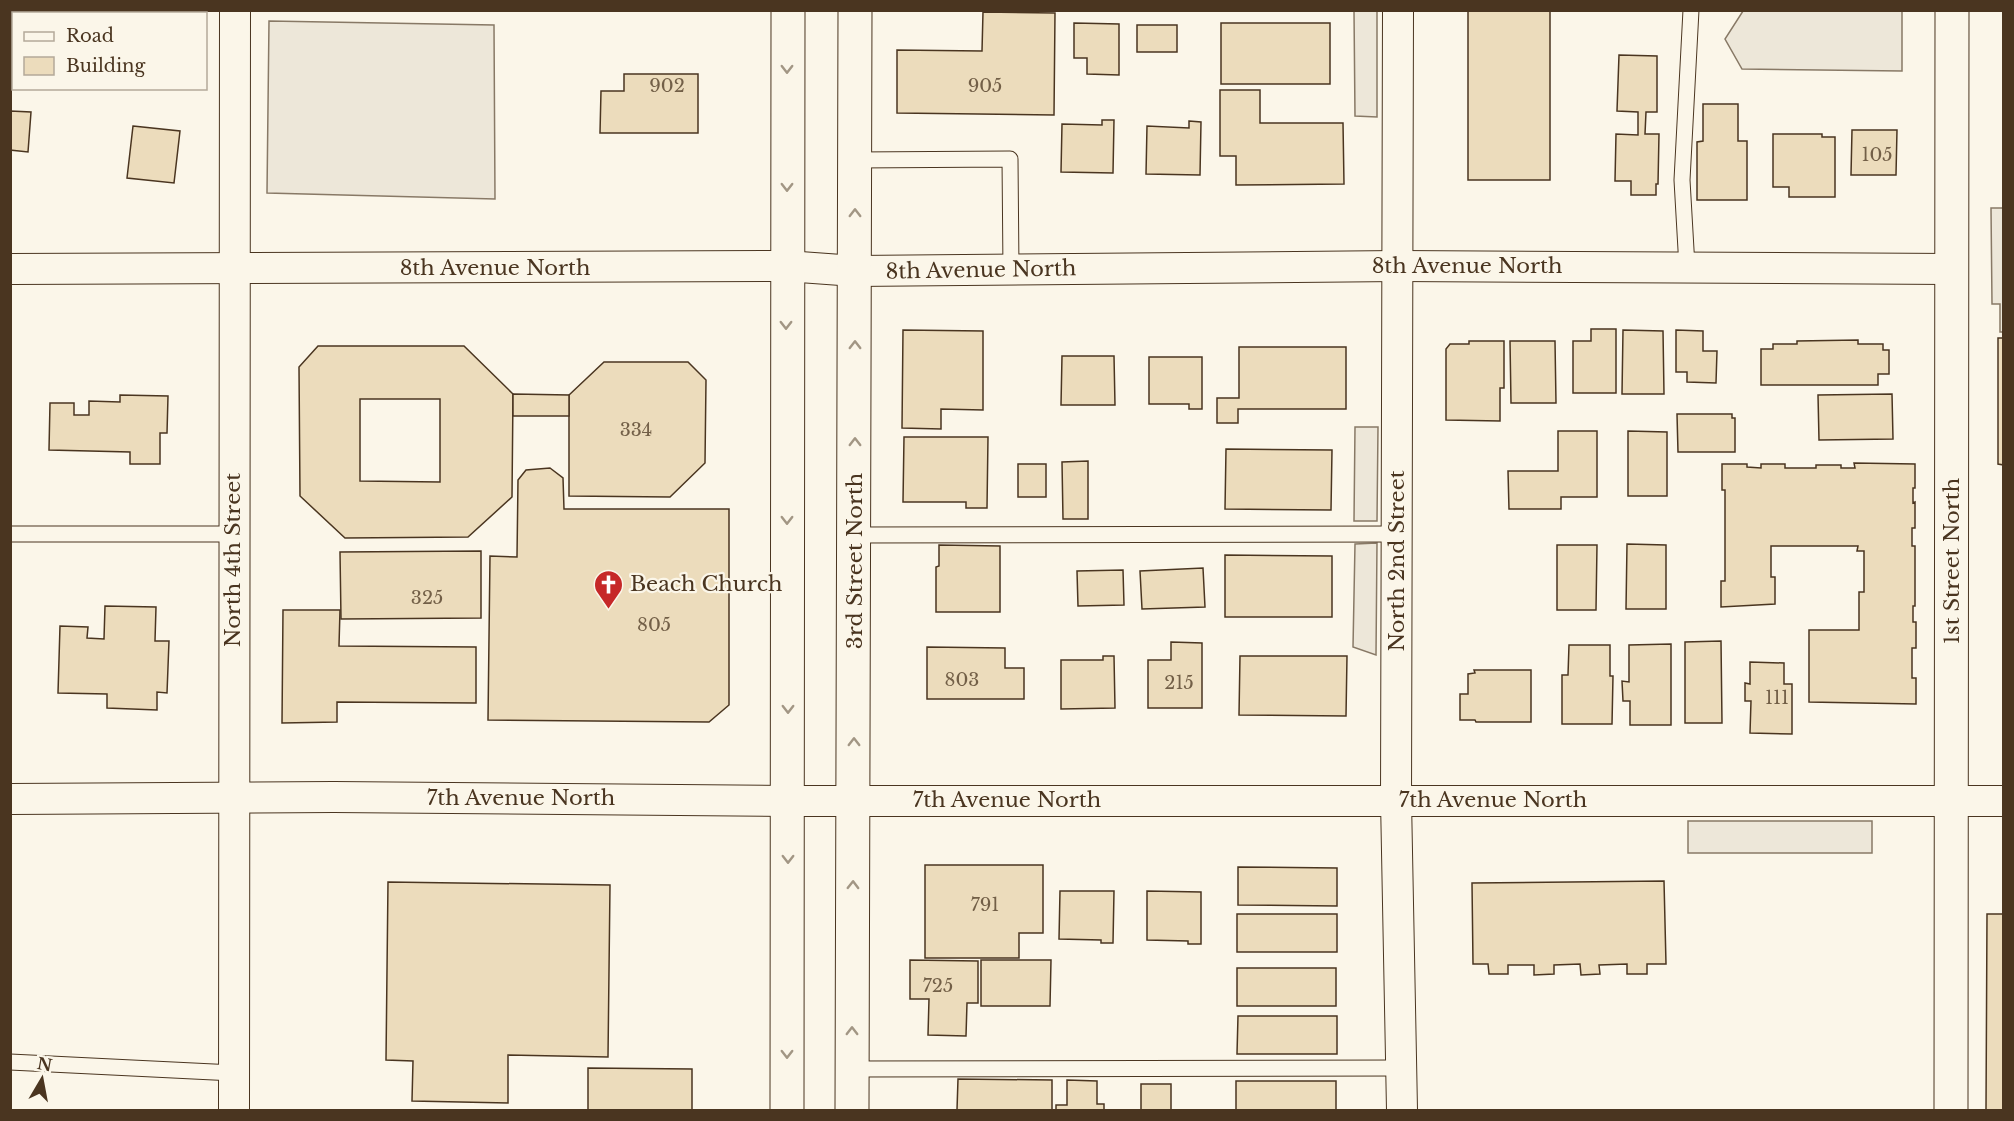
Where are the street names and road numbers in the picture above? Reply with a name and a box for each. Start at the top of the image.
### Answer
street label: 8th Avenue North [1372,253,1562,279]
street label: 8th Avenue North [400,255,590,281]
street label: 8th Avenue North [885,255,1077,285]
street label: North 2nd Street [1384,470,1410,652]
street label: North 4th Street [220,473,246,647]
street label: 3rd Street North [842,473,868,649]
street label: 1st Street North [1939,478,1965,644]
street label: 7th Avenue North [427,785,615,811]
street label: 7th Avenue North [913,787,1101,813]
street label: 7th Avenue North [1399,787,1587,813]

